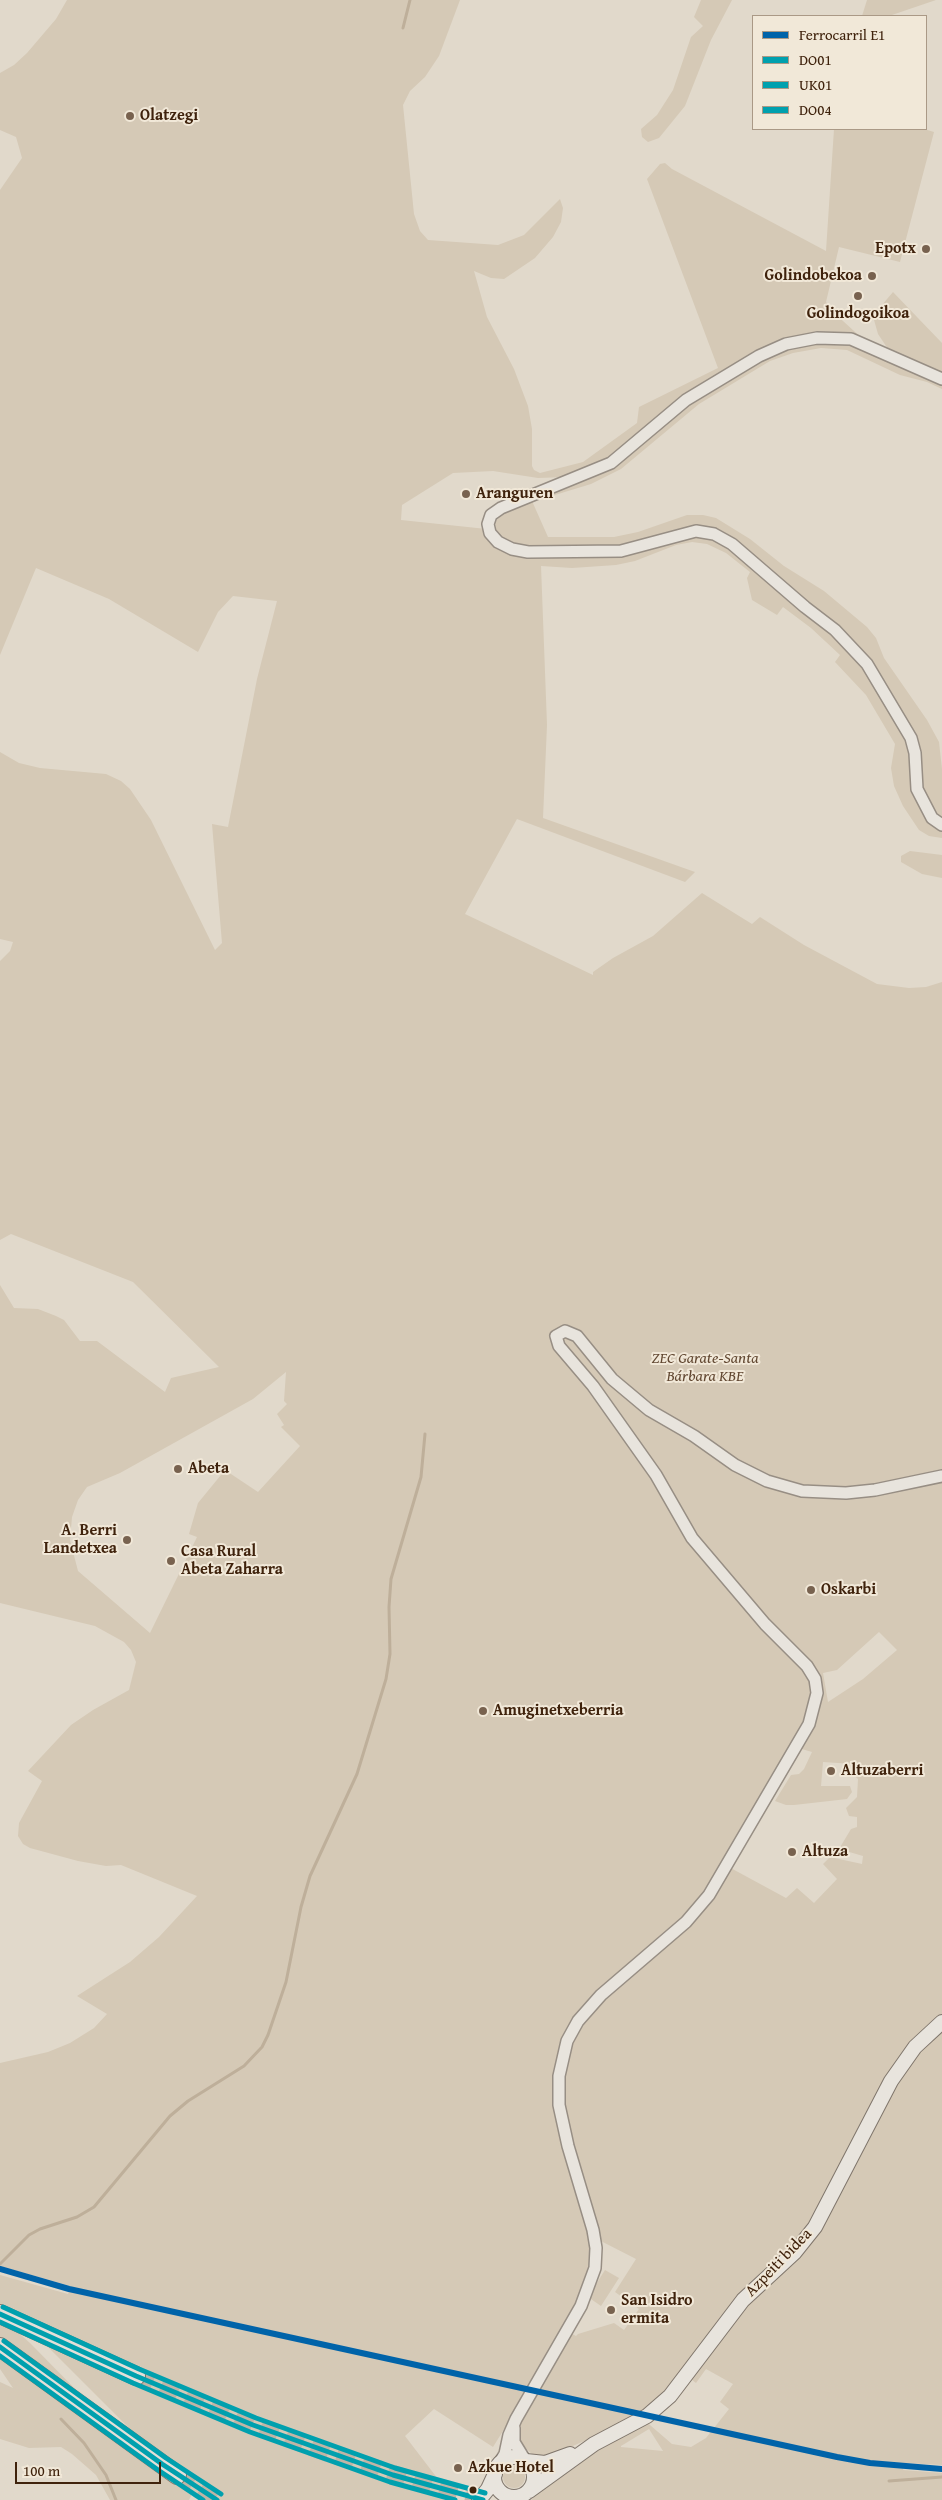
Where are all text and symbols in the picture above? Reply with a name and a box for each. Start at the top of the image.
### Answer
legend [752,15,927,130]
text: Ferrocarril E1 [799,24,885,45]
text: DO01 [799,49,832,70]
text: UK01 [799,74,832,95]
text: DO04 [799,99,832,120]
place label: Olatzegi [140,106,198,126]
marker: Olatzegi [124,110,136,122]
place label: Epotx [875,239,916,259]
marker: Epotx [920,243,932,255]
place label: Golindobekoa [765,266,862,286]
marker: Golindobekoa [866,270,878,282]
marker: Golindogoikoa [852,290,864,302]
place label: Golindogoikoa [807,304,909,324]
place label: Aranguren [476,484,553,504]
marker: Aranguren [460,488,472,500]
park label: ZEC Garate-Santa Bárbara KBE [651,1349,759,1387]
place label: Abeta [188,1459,229,1479]
marker: Abeta [172,1463,184,1475]
place label: A. Berri Landetxea [44,1521,117,1559]
marker: A. Berri Landetxea [121,1534,133,1546]
place label: Casa Rural Abeta Zaharra [181,1542,283,1580]
marker: Casa Rural Abeta Zaharra [165,1555,177,1567]
place label: Oskarbi [821,1580,876,1600]
marker: Oskarbi [805,1584,817,1596]
place label: Amuginetxeberria [493,1701,623,1721]
marker: Amuginetxeberria [477,1705,489,1717]
place label: Altuzaberri [841,1761,924,1781]
marker: Altuzaberri [825,1765,837,1777]
place label: Altuza [802,1842,848,1862]
marker: Altuza [786,1846,798,1858]
street label: Azpeiti bidea [742,2225,816,2301]
place label: San Isidro ermita [621,2291,693,2329]
marker: San Isidro ermita [605,2304,617,2316]
scale bar [18,2452,164,2484]
place label: Azkue Hotel [468,2458,554,2478]
text: 100 m [23,2460,60,2481]
marker: Azkue Hotel [452,2462,464,2474]
unlabelled marker [468,2485,478,2495]

